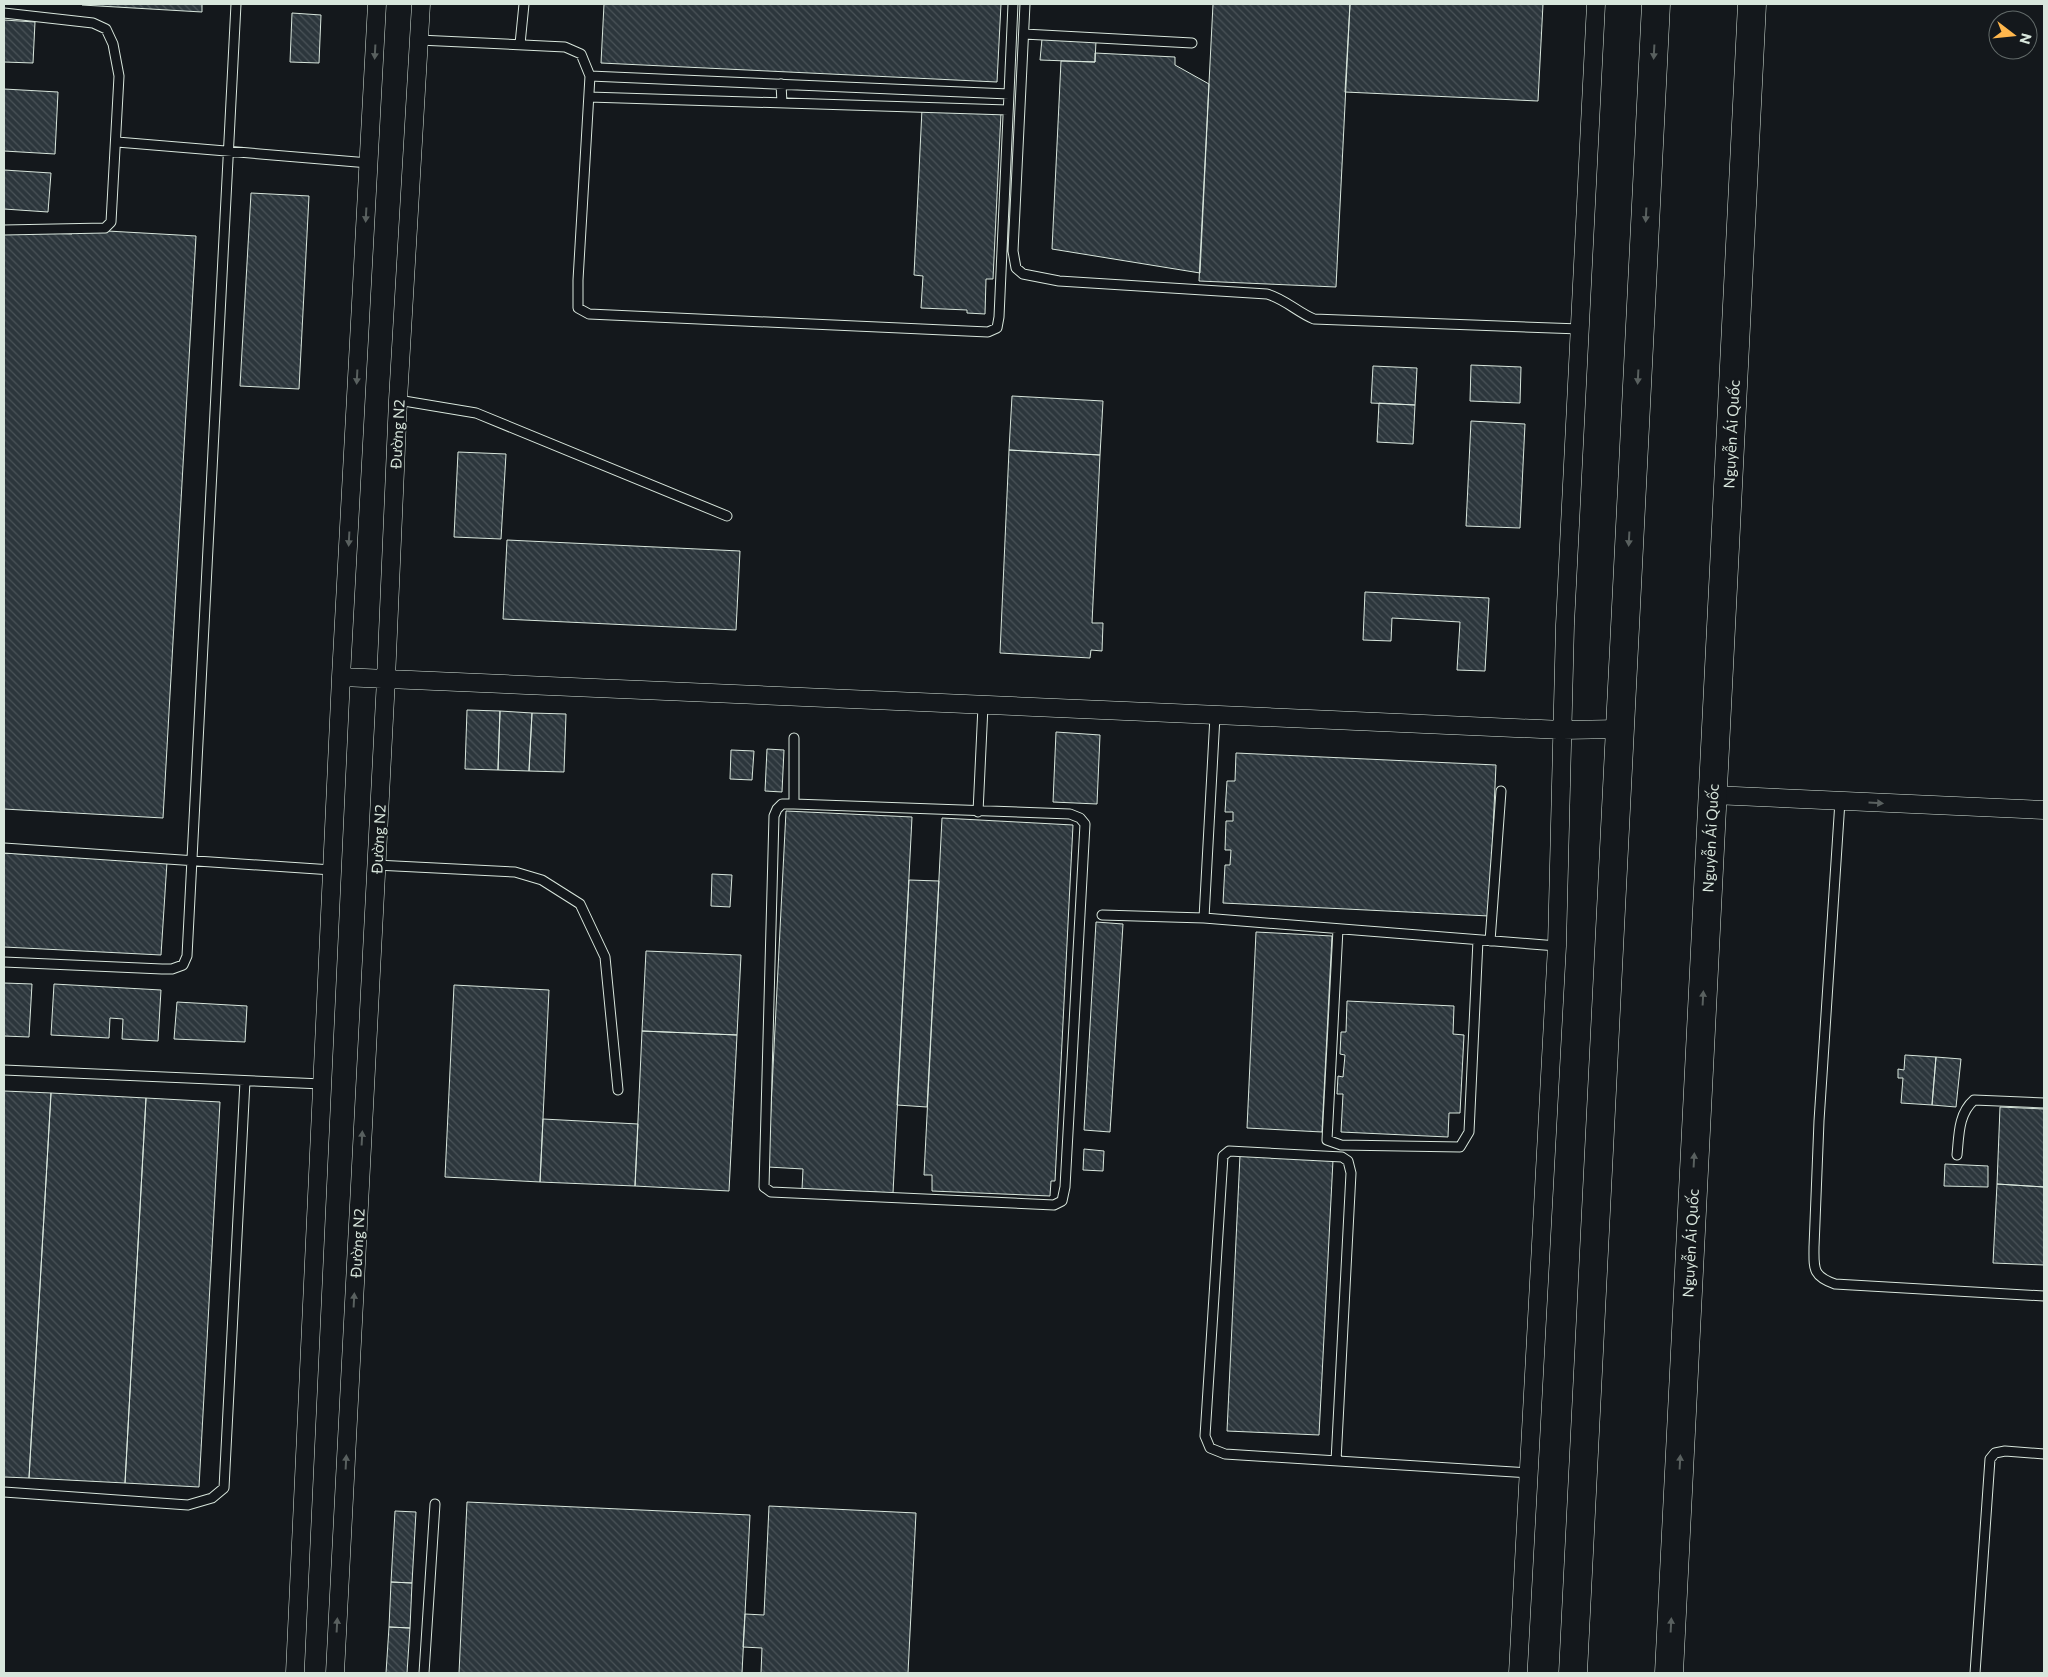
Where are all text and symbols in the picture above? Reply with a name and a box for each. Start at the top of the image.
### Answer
north arrow [1988,10,2038,60]
text: N [2016,31,2036,46]
one-way arrow [370,45,378,61]
one-way arrow [1649,45,1657,61]
one-way arrow [362,207,370,223]
one-way arrow [1641,207,1649,223]
one-way arrow [353,369,361,385]
one-way arrow [1633,369,1641,385]
street label: Nguyễn Ái Quốc [1718,379,1743,489]
street label: Đường N2 [386,399,408,470]
one-way arrow [344,531,352,547]
one-way arrow [1625,532,1633,548]
street label: Nguyễn Ái Quốc [1697,783,1722,893]
one-way arrow [1868,799,1884,807]
street label: Đường N2 [367,804,389,875]
one-way arrow [1699,990,1707,1006]
one-way arrow [359,1129,367,1145]
one-way arrow [1691,1152,1699,1168]
street label: Nguyễn Ái Quốc [1677,1188,1702,1298]
street label: Đường N2 [346,1208,368,1279]
one-way arrow [350,1292,358,1308]
one-way arrow [342,1454,350,1470]
one-way arrow [1676,1454,1684,1470]
one-way arrow [334,1616,342,1632]
one-way arrow [1668,1616,1676,1632]

